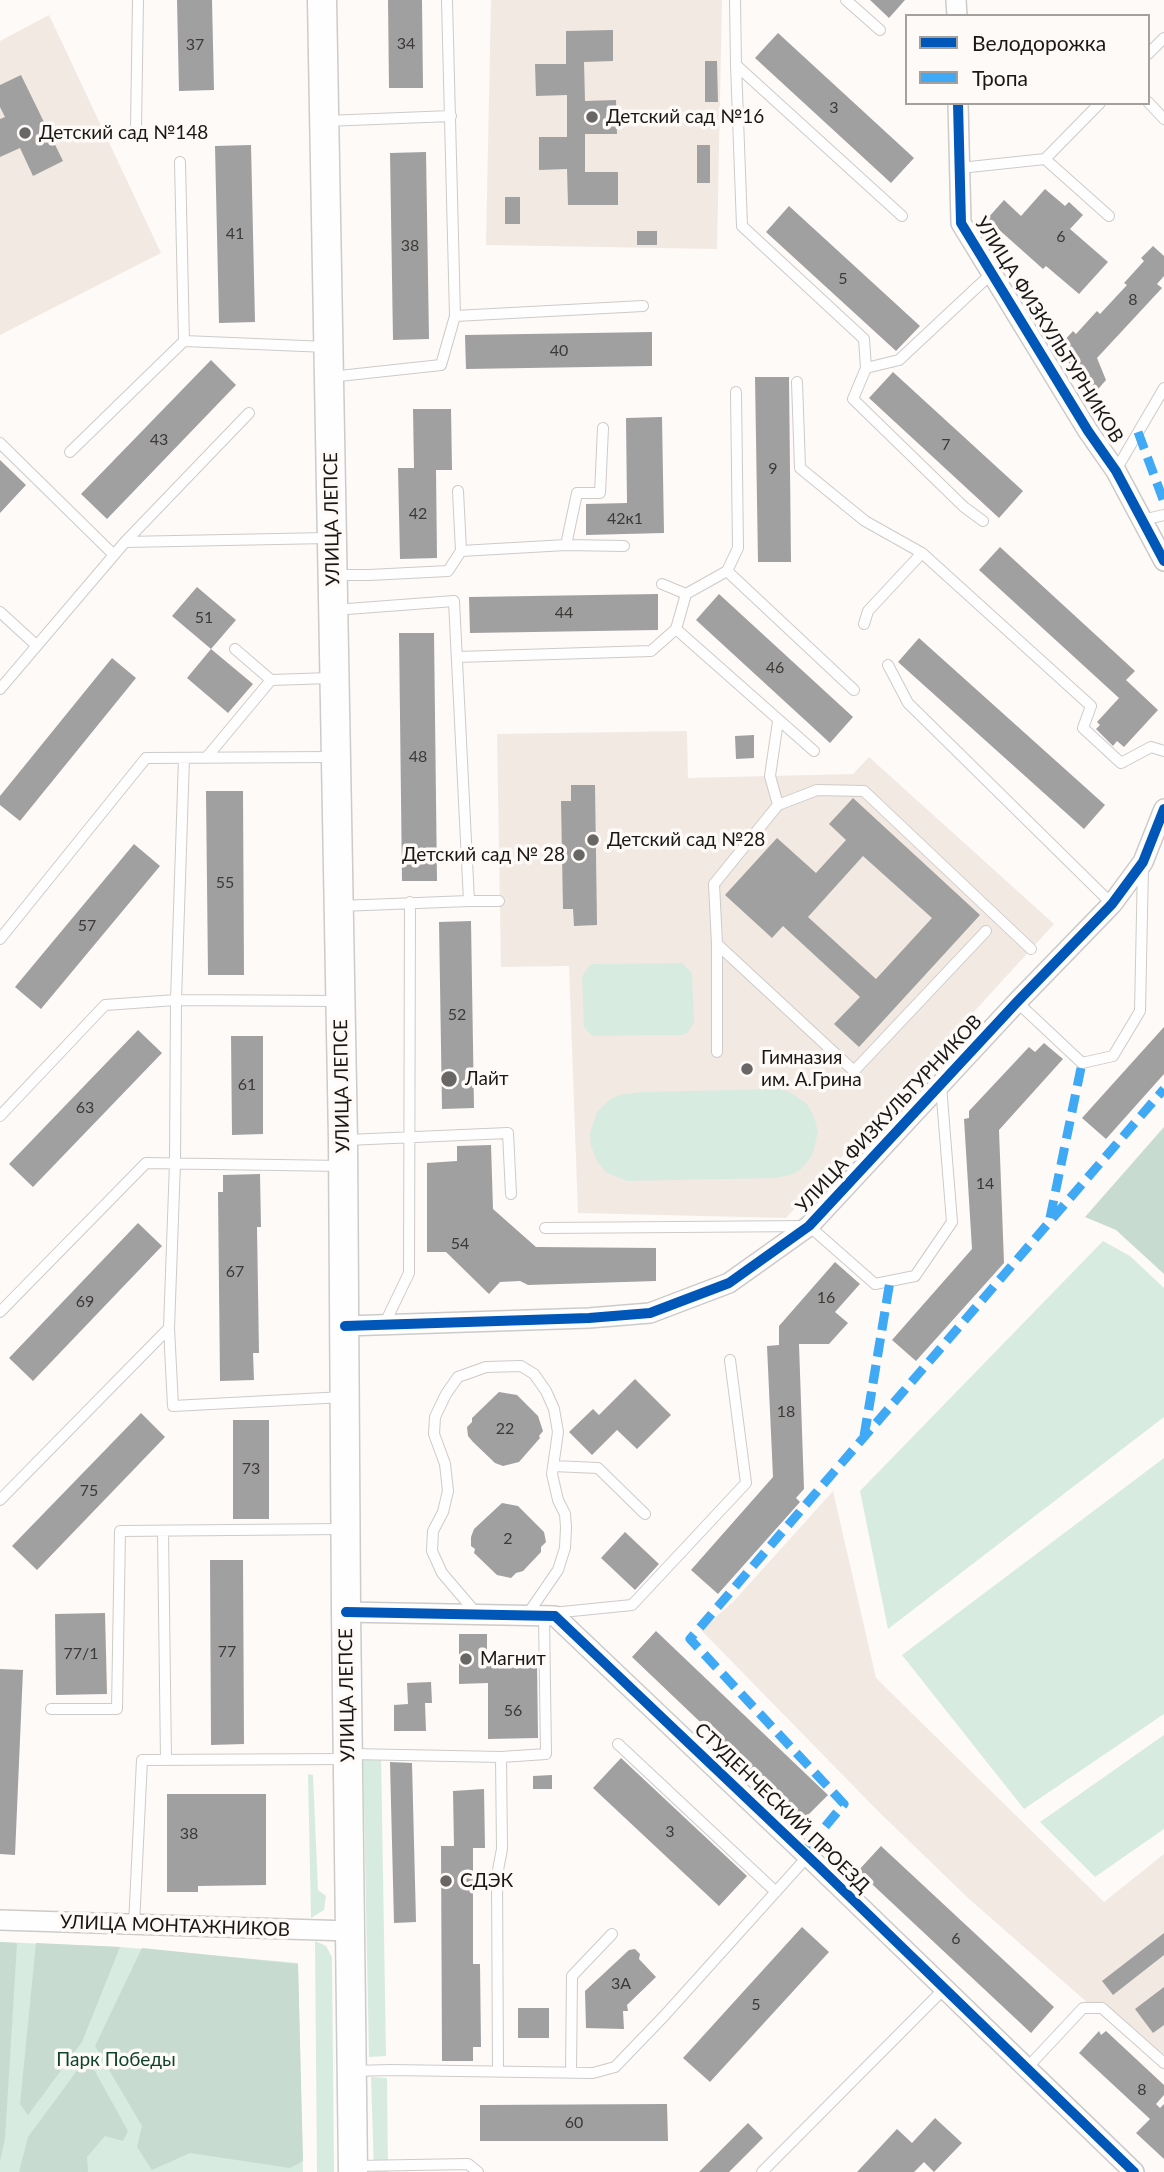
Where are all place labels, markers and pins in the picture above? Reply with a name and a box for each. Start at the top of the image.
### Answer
place label: Детский сад №16 [606,106,764,128]
marker: Детский сад №16 [584,109,600,125]
place label: Детский сад №148 [39,122,208,144]
marker: Детский сад №148 [17,125,33,141]
place label: Детский сад №28 [607,829,765,851]
marker: Детский сад №28 [585,832,601,848]
place label: Детский сад № 28 [402,844,565,866]
marker: Детский сад № 28 [571,847,587,863]
place label: Гимназия им. А.Грина [761,1047,862,1091]
marker: Гимназия им. А.Грина [739,1061,755,1077]
place label: Лайт [465,1068,508,1090]
marker: Лайт [439,1069,459,1089]
place label: Магнит [480,1648,546,1670]
marker: Магнит [458,1651,474,1667]
place label: СДЭК [460,1870,513,1892]
marker: СДЭК [438,1873,454,1889]

